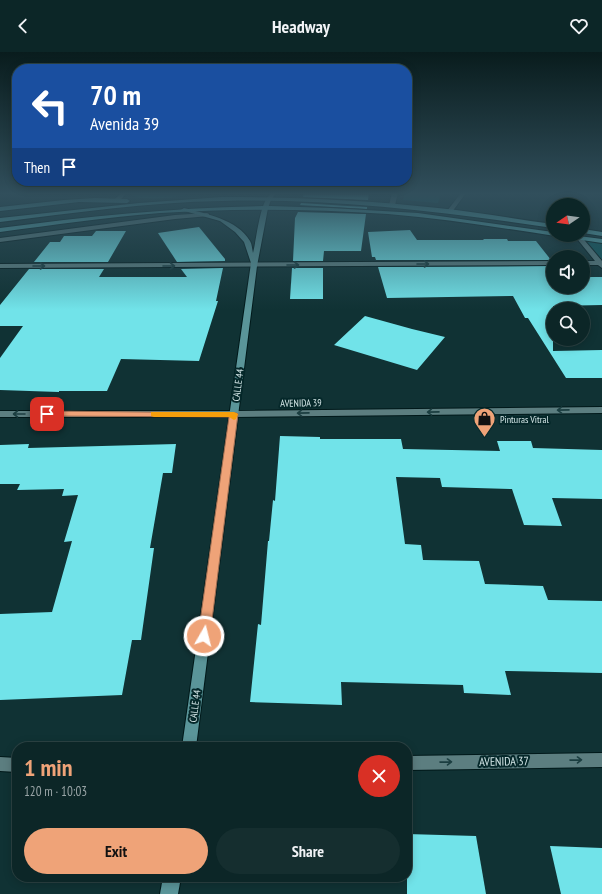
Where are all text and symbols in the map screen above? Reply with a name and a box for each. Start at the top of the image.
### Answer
icon: back [12,15,34,37]
text: Headway [272,15,330,38]
icon: heart [568,15,590,37]
text: 70 m [90,76,141,113]
icon: left [24,80,76,132]
text: Avenida 39 [90,112,159,135]
icon: arrive [58,156,80,178]
text: Then [24,158,50,177]
north arrow [546,198,590,242]
map controls [546,198,590,346]
button: sound [546,250,590,294]
one-way arrow [416,260,429,268]
one-way arrow [286,261,299,269]
one-way arrow [32,262,45,270]
one-way arrow [162,262,175,270]
button: search [546,302,590,346]
street label: CALLE 44 [229,367,247,402]
street label: AVENIDA 39 [280,396,322,410]
pin [30,397,64,431]
icon: arrive [36,403,58,425]
shop icon: Pinturas Vitral [472,406,498,439]
one-way arrow [557,407,570,414]
one-way arrow [427,408,440,416]
one-way arrow [13,410,26,418]
one-way arrow [297,410,310,417]
place label: Pinturas Vitral [500,413,549,426]
position arrow [183,615,225,657]
street label: CALLE 44 [186,688,204,723]
text: 1 min [24,752,72,783]
street label: AVENIDA 37 [479,753,529,769]
button: close [358,755,400,797]
one-way arrow [569,757,582,764]
one-way arrow [439,758,452,766]
text: 120 m · 10:03 [24,783,87,800]
button: Exit [24,828,208,874]
button: Share [216,828,400,874]

